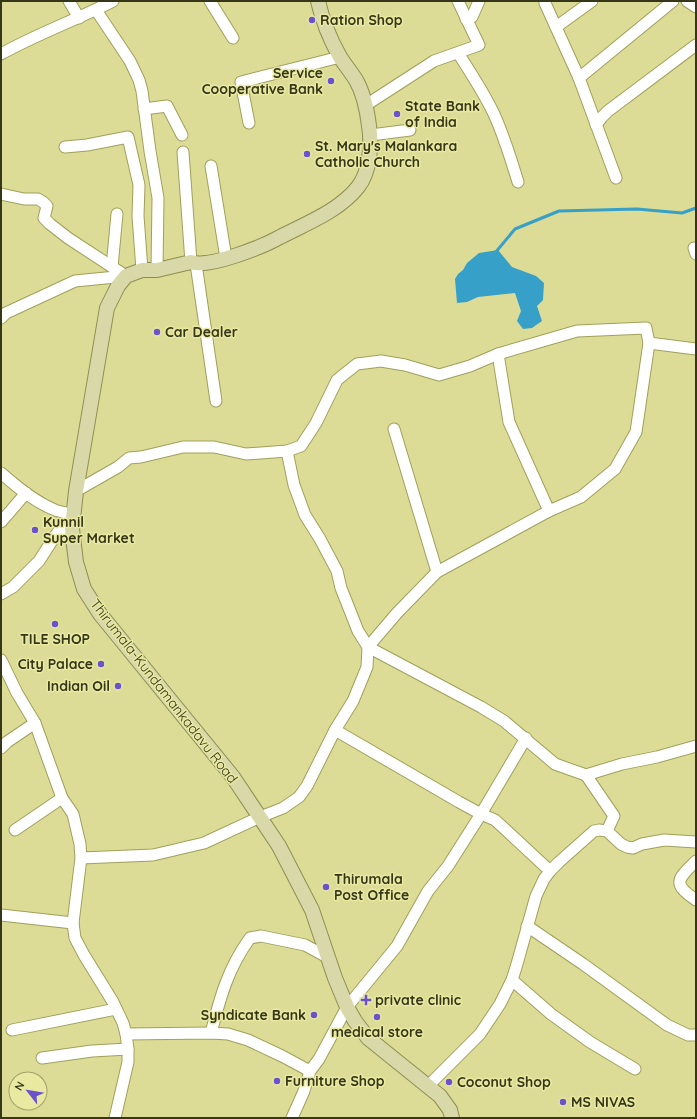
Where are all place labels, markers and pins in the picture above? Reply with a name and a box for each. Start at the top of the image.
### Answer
place label: Ration Shop [320,11,403,29]
marker: Ration Shop [307,15,317,25]
place label: Service Cooperative Bank [202,64,323,98]
marker: Service Cooperative Bank [326,76,336,86]
place label: State Bank of India [405,97,480,131]
marker: State Bank of India [392,109,402,119]
place label: St. Mary's Malankara Catholic Church [315,137,457,171]
marker: St. Mary's Malankara Catholic Church [302,149,312,159]
place label: Car Dealer [165,323,238,341]
marker: Car Dealer [152,327,162,337]
place label: Kunnil Super Market [43,513,135,547]
marker: Kunnil Super Market [30,525,40,535]
marker: TILE SHOP [50,619,60,629]
place label: TILE SHOP [20,630,90,648]
place label: City Palace [18,655,93,673]
marker: City Palace [96,659,106,669]
place label: Indian Oil [47,677,110,695]
marker: Indian Oil [113,681,123,691]
place label: Thirumala Post Office [334,870,409,904]
marker: Thirumala Post Office [321,882,331,892]
place label: private clinic [375,991,461,1009]
marker: private clinic [360,994,372,1006]
place label: Syndicate Bank [201,1006,306,1024]
marker: Syndicate Bank [309,1010,319,1020]
marker: medical store [372,1012,382,1022]
place label: medical store [331,1023,423,1041]
place label: Furniture Shop [285,1072,385,1090]
place label: Coconut Shop [457,1073,551,1091]
marker: Furniture Shop [272,1076,282,1086]
marker: Coconut Shop [444,1077,454,1087]
place label: MS NIVAS [571,1093,635,1111]
marker: MS NIVAS [558,1097,568,1107]

